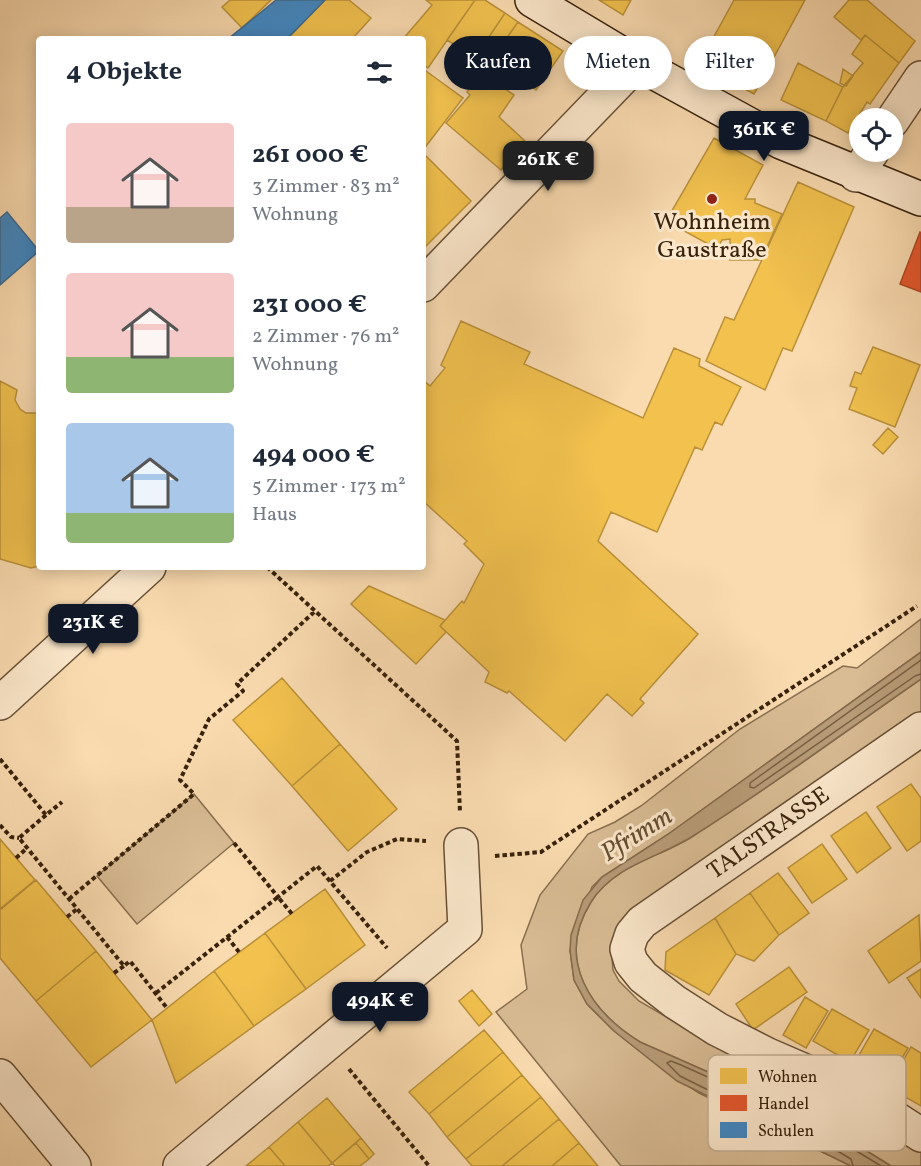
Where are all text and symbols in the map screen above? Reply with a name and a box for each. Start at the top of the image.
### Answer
chip: Kaufen [444,36,552,90]
chip: Mieten [564,36,672,90]
chip: Filter [684,36,775,90]
text: 4 Objekte [66,54,182,90]
icon: filters [363,56,396,89]
map controls [849,108,903,162]
button: locate [849,108,903,162]
pin: 361K € [715,111,813,162]
text: 361K € [733,116,795,144]
text: 261 000 € [252,137,368,173]
pin: 261K € [499,141,597,192]
text: 261K € [517,146,579,174]
icon: home [114,147,186,219]
text: 3 Zimmer · 83 m² [252,173,400,201]
marker: Wohnheim Gaustraße [705,192,719,206]
text: Wohnung [252,201,338,229]
place label: Wohnheim Gaustraße [653,206,771,268]
text: 231 000 € [252,287,367,323]
icon: home [114,297,186,369]
text: 2 Zimmer · 76 m² [252,323,399,351]
text: Wohnung [252,351,338,379]
text: 494 000 € [252,437,375,473]
icon: home [114,447,186,519]
text: 5 Zimmer · 173 m² [252,473,406,501]
text: Haus [252,501,297,529]
pin: 231K € [44,604,142,655]
text: 231K € [62,609,124,637]
street label: TALSTRASSE [701,779,837,889]
water label: Pfrimm [594,799,680,871]
pin: 494K € [331,982,429,1033]
text: 494K € [346,987,414,1015]
legend [708,1055,906,1151]
text: Wohnen [758,1067,817,1089]
text: Handel [758,1094,809,1116]
text: Schulen [758,1121,814,1143]

